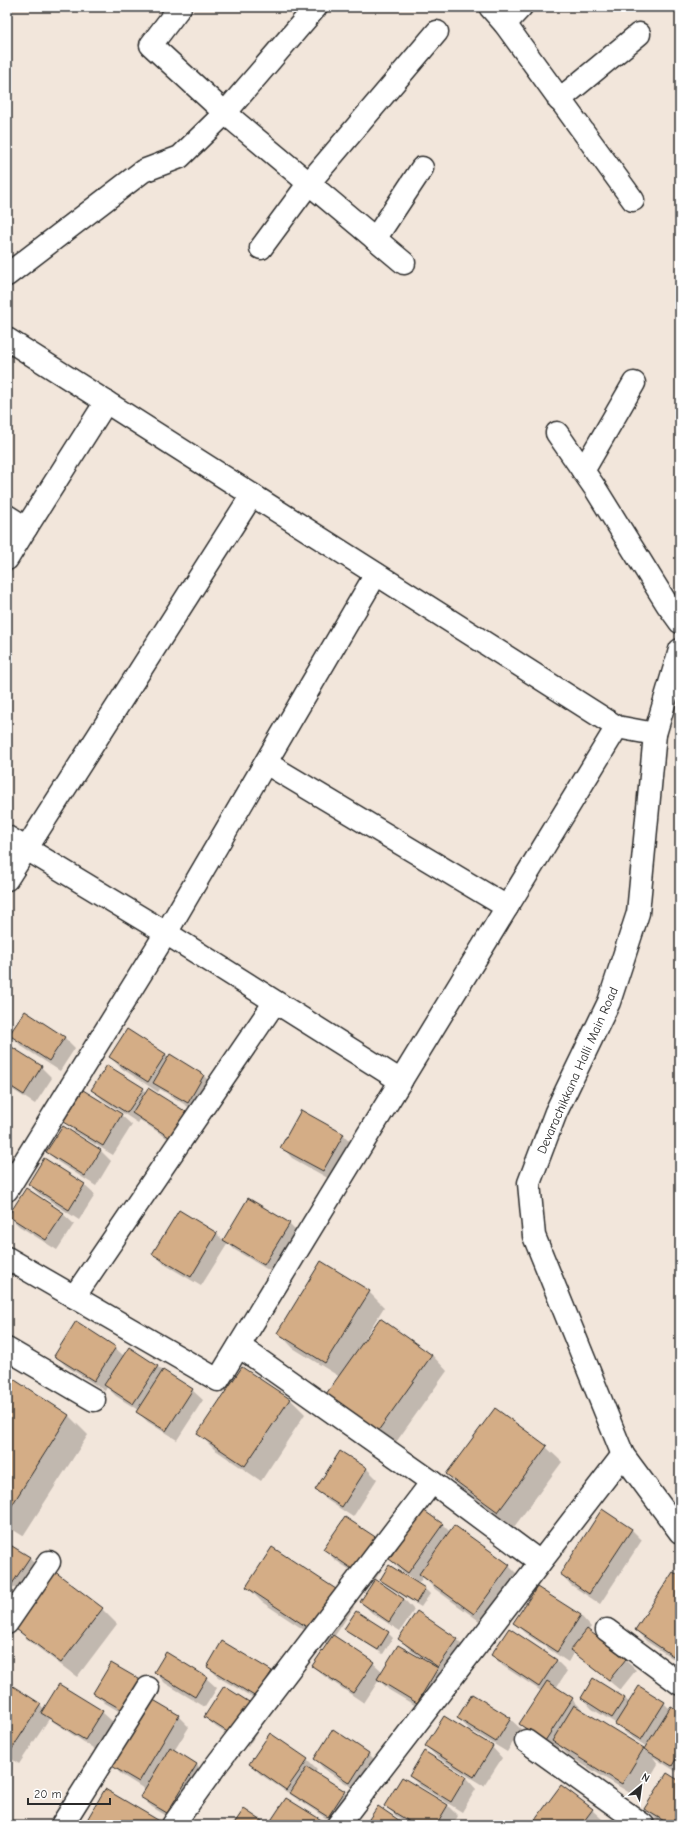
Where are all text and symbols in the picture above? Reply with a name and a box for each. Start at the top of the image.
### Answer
street label: Devarachikkana Halli Main Road [534,985,621,1156]
north arrow [621,1766,661,1806]
text: N [639,1770,652,1785]
scale bar [28,1780,110,1806]
text: 20 m [34,1787,62,1801]

